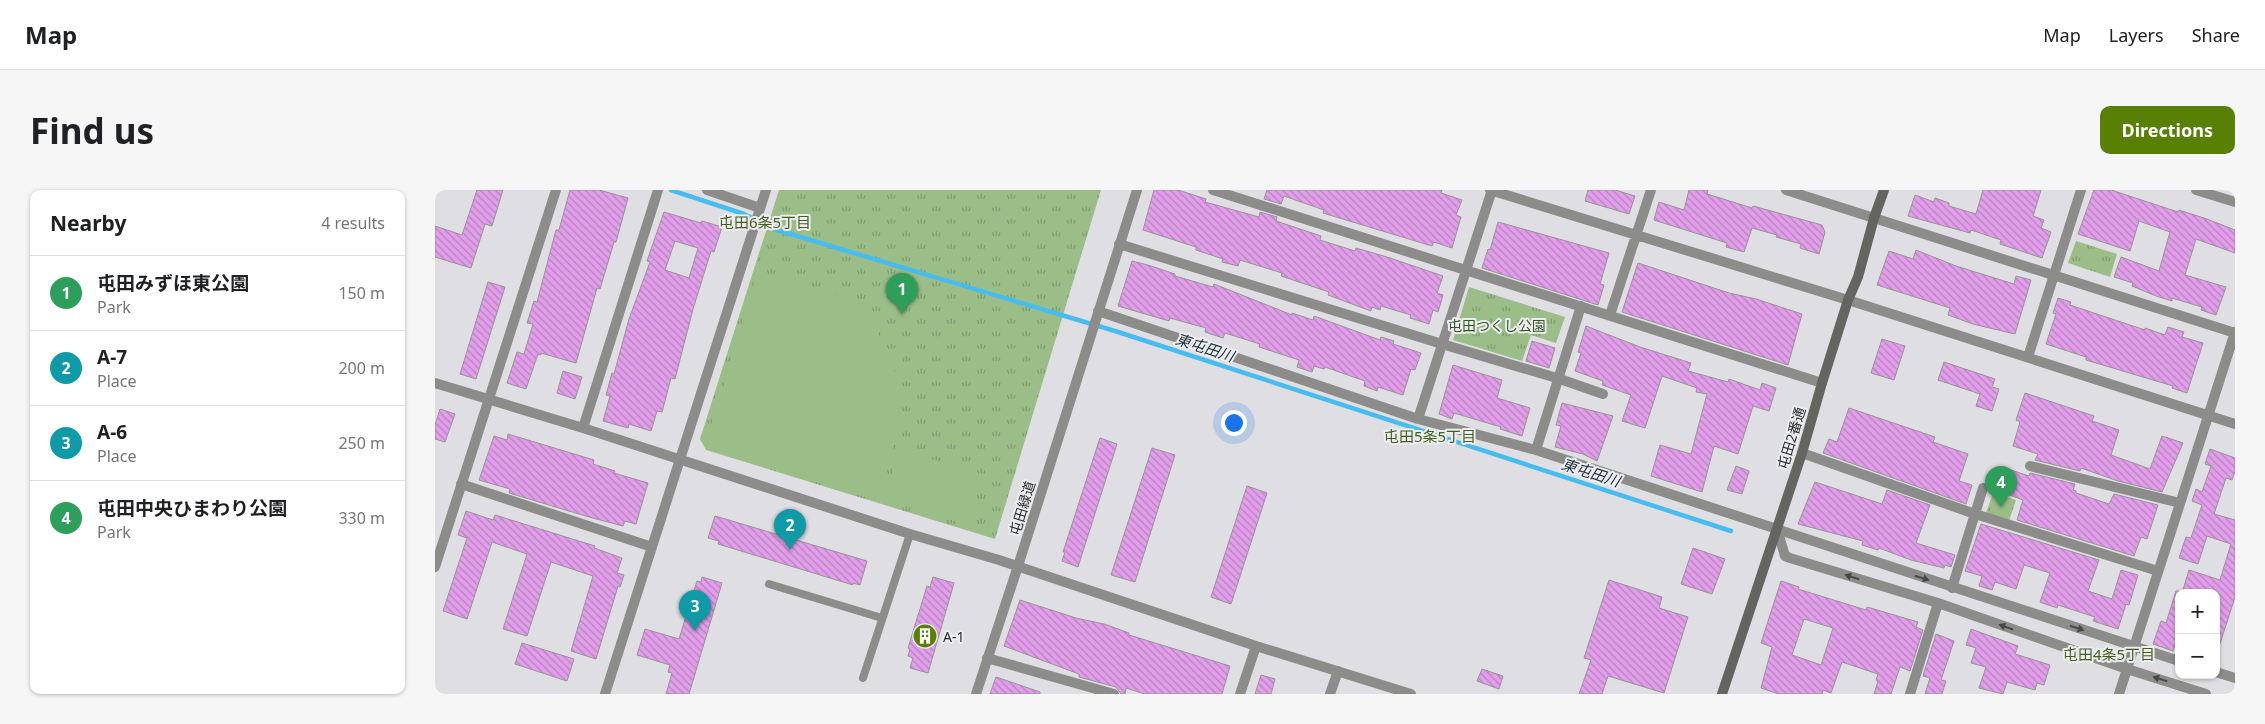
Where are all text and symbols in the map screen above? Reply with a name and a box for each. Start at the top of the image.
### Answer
text: Map [25,18,77,51]
text: Map [2043,23,2081,47]
text: Layers [2109,23,2164,47]
text: Share [2192,23,2240,47]
button: Directions [2100,106,2235,154]
text: Find us [30,107,154,154]
text: Nearby [50,209,126,237]
text: 4 results [321,212,385,234]
district label: 屯田6条5丁目 [719,212,811,232]
text: 屯田みずほ東公園 [97,270,249,296]
pin: 1 [886,273,918,314]
text: 1 [61,282,71,304]
text: 150 m [338,282,385,304]
text: Park [97,296,131,318]
park label: 屯田つくし公園 [1448,316,1546,335]
water label: 東屯田川 [1173,328,1239,366]
text: A-7 [97,344,127,370]
text: 2 [61,357,71,379]
text: 200 m [338,357,385,379]
text: Place [97,370,137,392]
street label: 屯田2番通 [1773,405,1809,471]
your location [1221,410,1247,436]
text: A-6 [97,419,127,445]
district label: 屯田5条5丁目 [1384,426,1476,446]
text: 3 [61,432,71,454]
text: 250 m [338,432,385,454]
text: Place [97,445,137,467]
water label: 東屯田川 [1559,453,1625,491]
pin: 4 [1985,466,2017,507]
street label: 屯田緑道 [1005,478,1039,538]
text: 屯田中央ひまわり公園 [97,495,287,521]
text: 4 [61,507,71,529]
text: 330 m [338,507,385,529]
pin: 2 [774,509,806,550]
text: Park [97,521,131,543]
one-way arrow [1844,573,1859,581]
one-way arrow [1915,574,1930,582]
map controls [2175,589,2220,679]
button: + [2175,589,2220,634]
pin: 3 [679,590,711,631]
building icon: A-1 [912,623,938,649]
one-way arrow [1998,623,2013,631]
one-way arrow [2069,625,2084,633]
place label: A-1 [943,627,964,646]
button: − [2175,634,2220,679]
district label: 屯田4条5丁目 [2063,644,2155,664]
one-way arrow [2152,675,2167,683]

